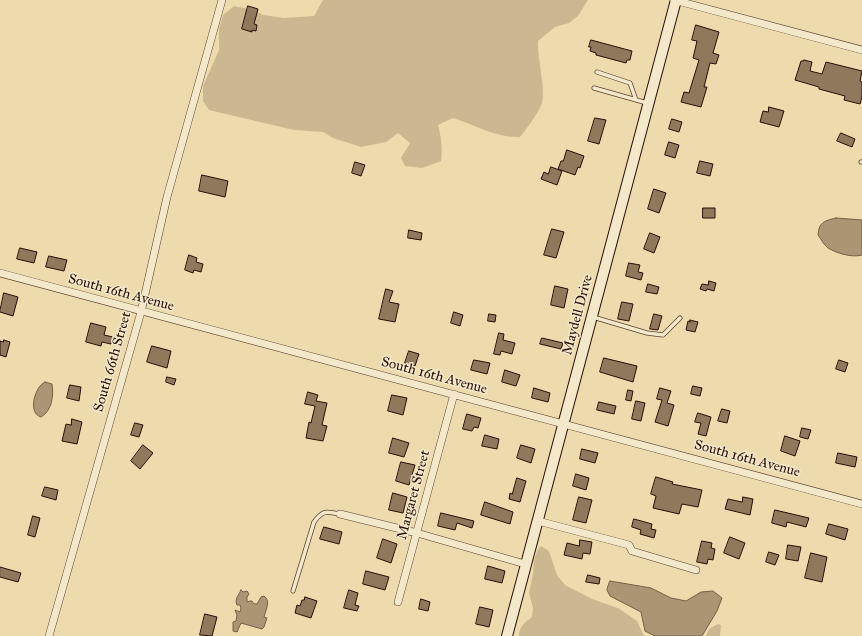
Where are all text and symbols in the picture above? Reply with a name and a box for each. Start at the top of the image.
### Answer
street label: South 16th Avenue [66,271,176,315]
street label: Maydell Drive [559,273,597,357]
street label: South 66th Street [91,310,135,414]
street label: South 16th Avenue [379,354,489,398]
street label: South 16th Avenue [692,437,802,481]
street label: Margaret Street [394,449,434,541]

